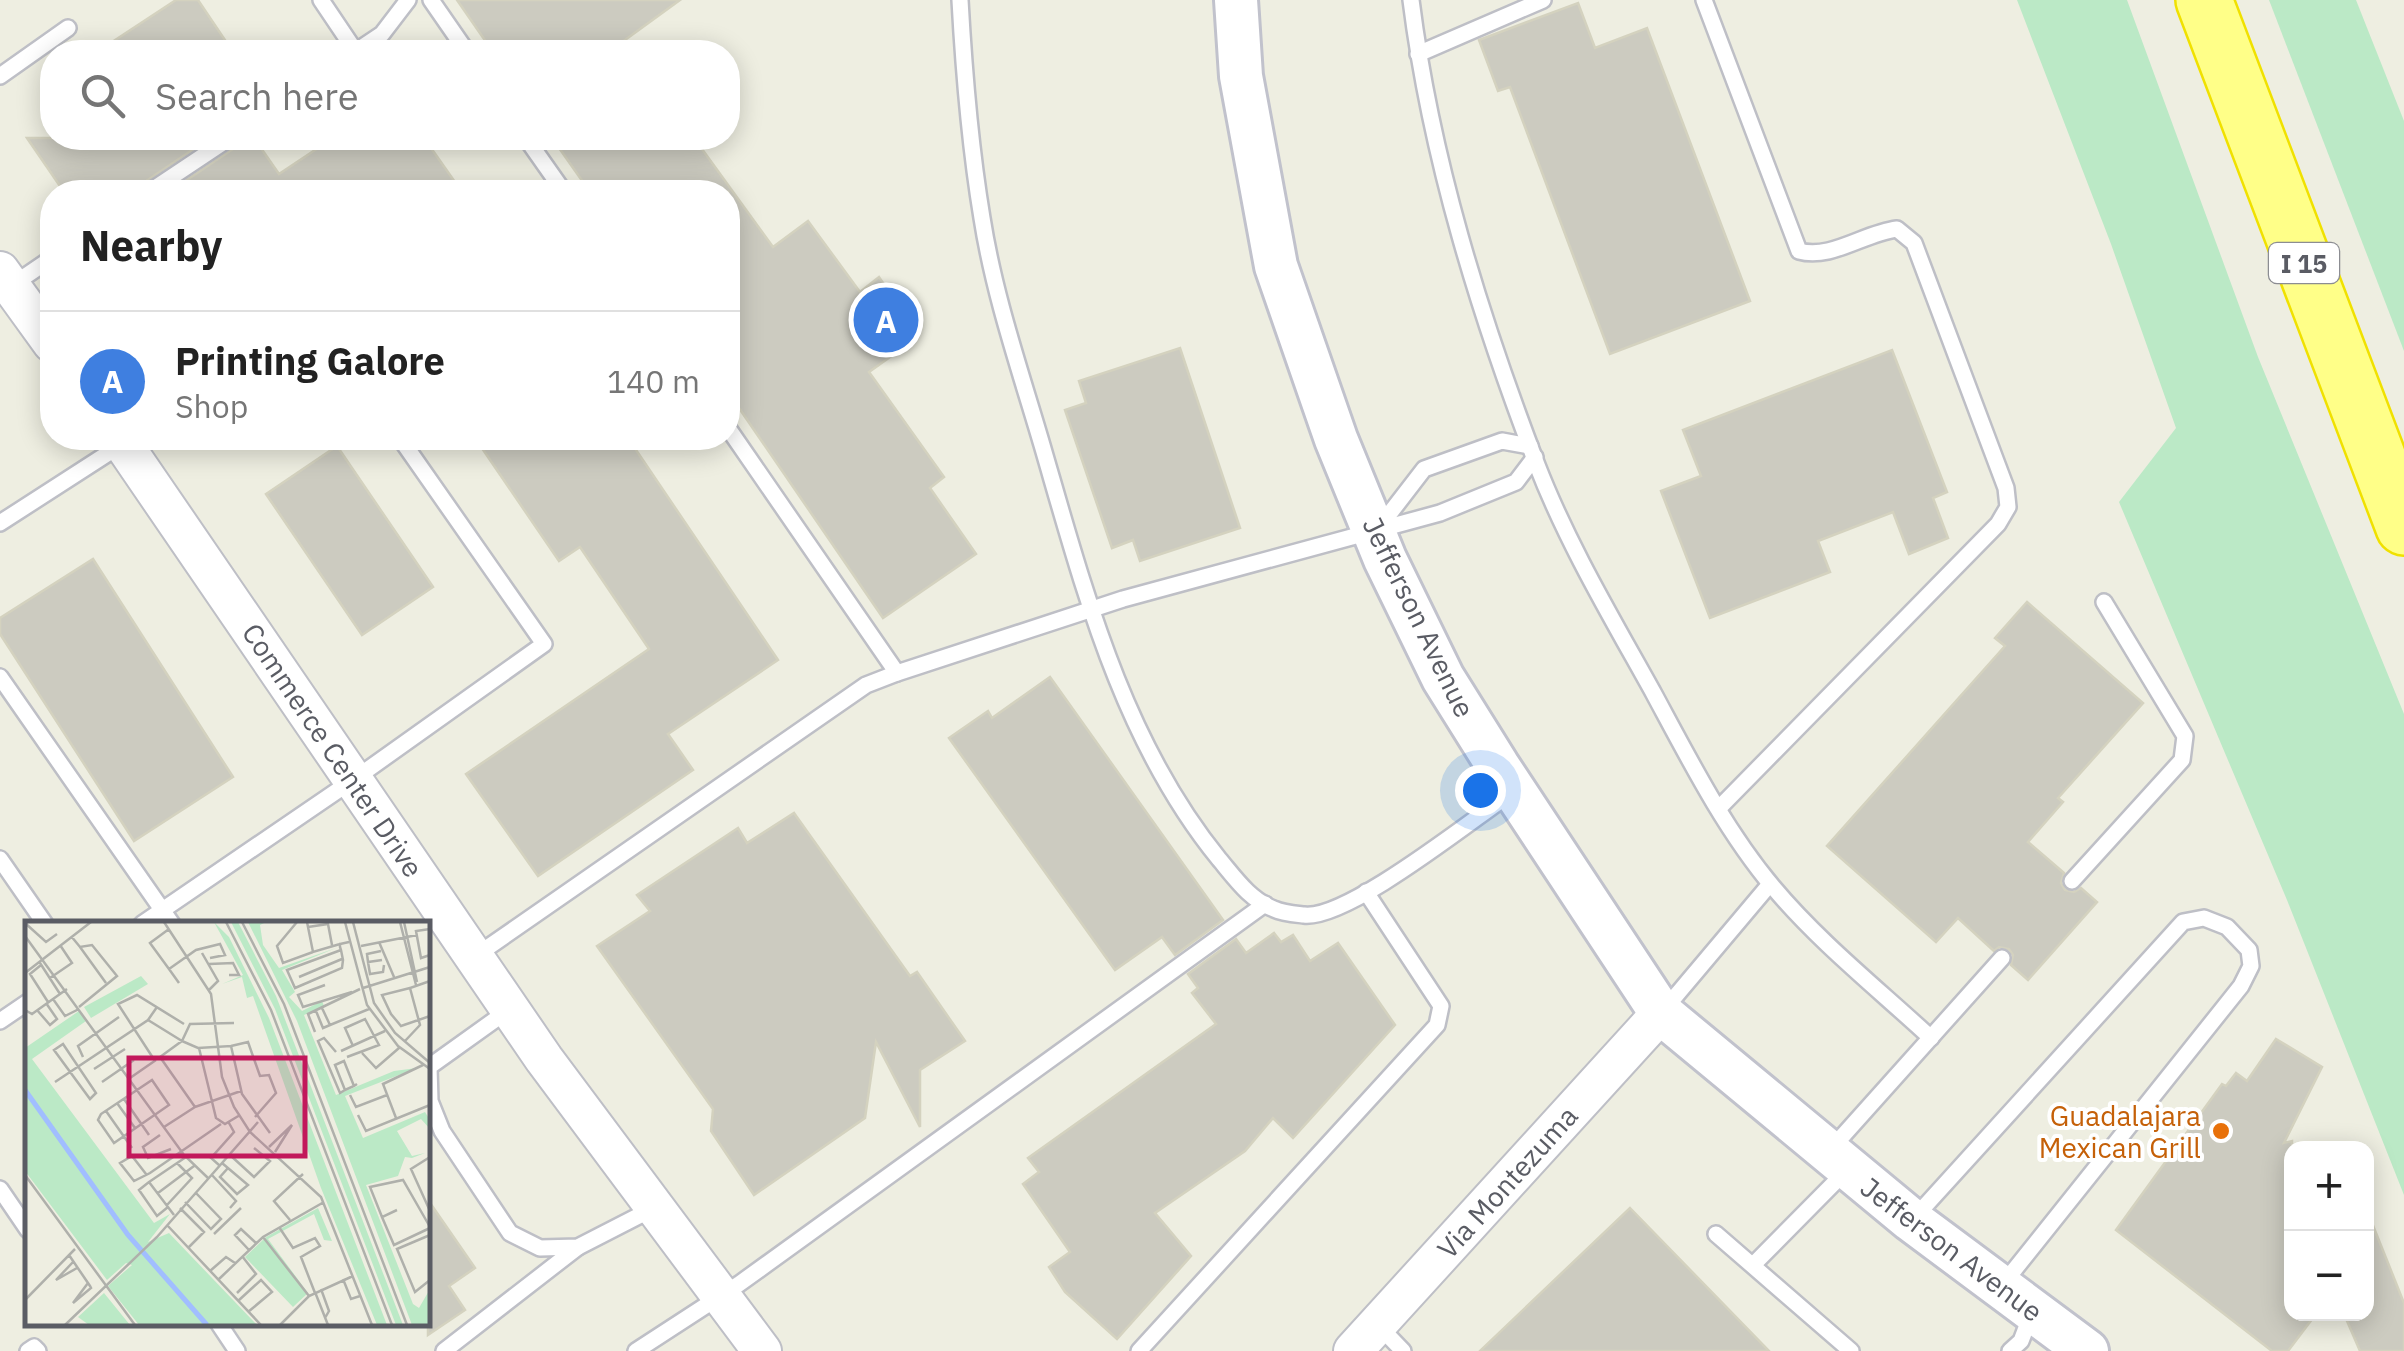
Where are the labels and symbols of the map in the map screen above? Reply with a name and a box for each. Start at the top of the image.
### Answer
road number: I 15 [2269,243,2339,283]
pin: A [854,282,918,358]
street label: Jefferson Avenue [1354,511,1484,723]
street label: Commerce Center Drive [234,616,432,884]
your location [1455,765,1506,816]
inset map [25,921,430,1326]
place label: Guadalajara Mexican Grill [2039,1097,2201,1166]
street label: Via Montezuma [1429,1098,1585,1266]
marker: Guadalajara Mexican Grill [2210,1120,2232,1142]
street label: Jefferson Avenue [1854,1168,2050,1330]

